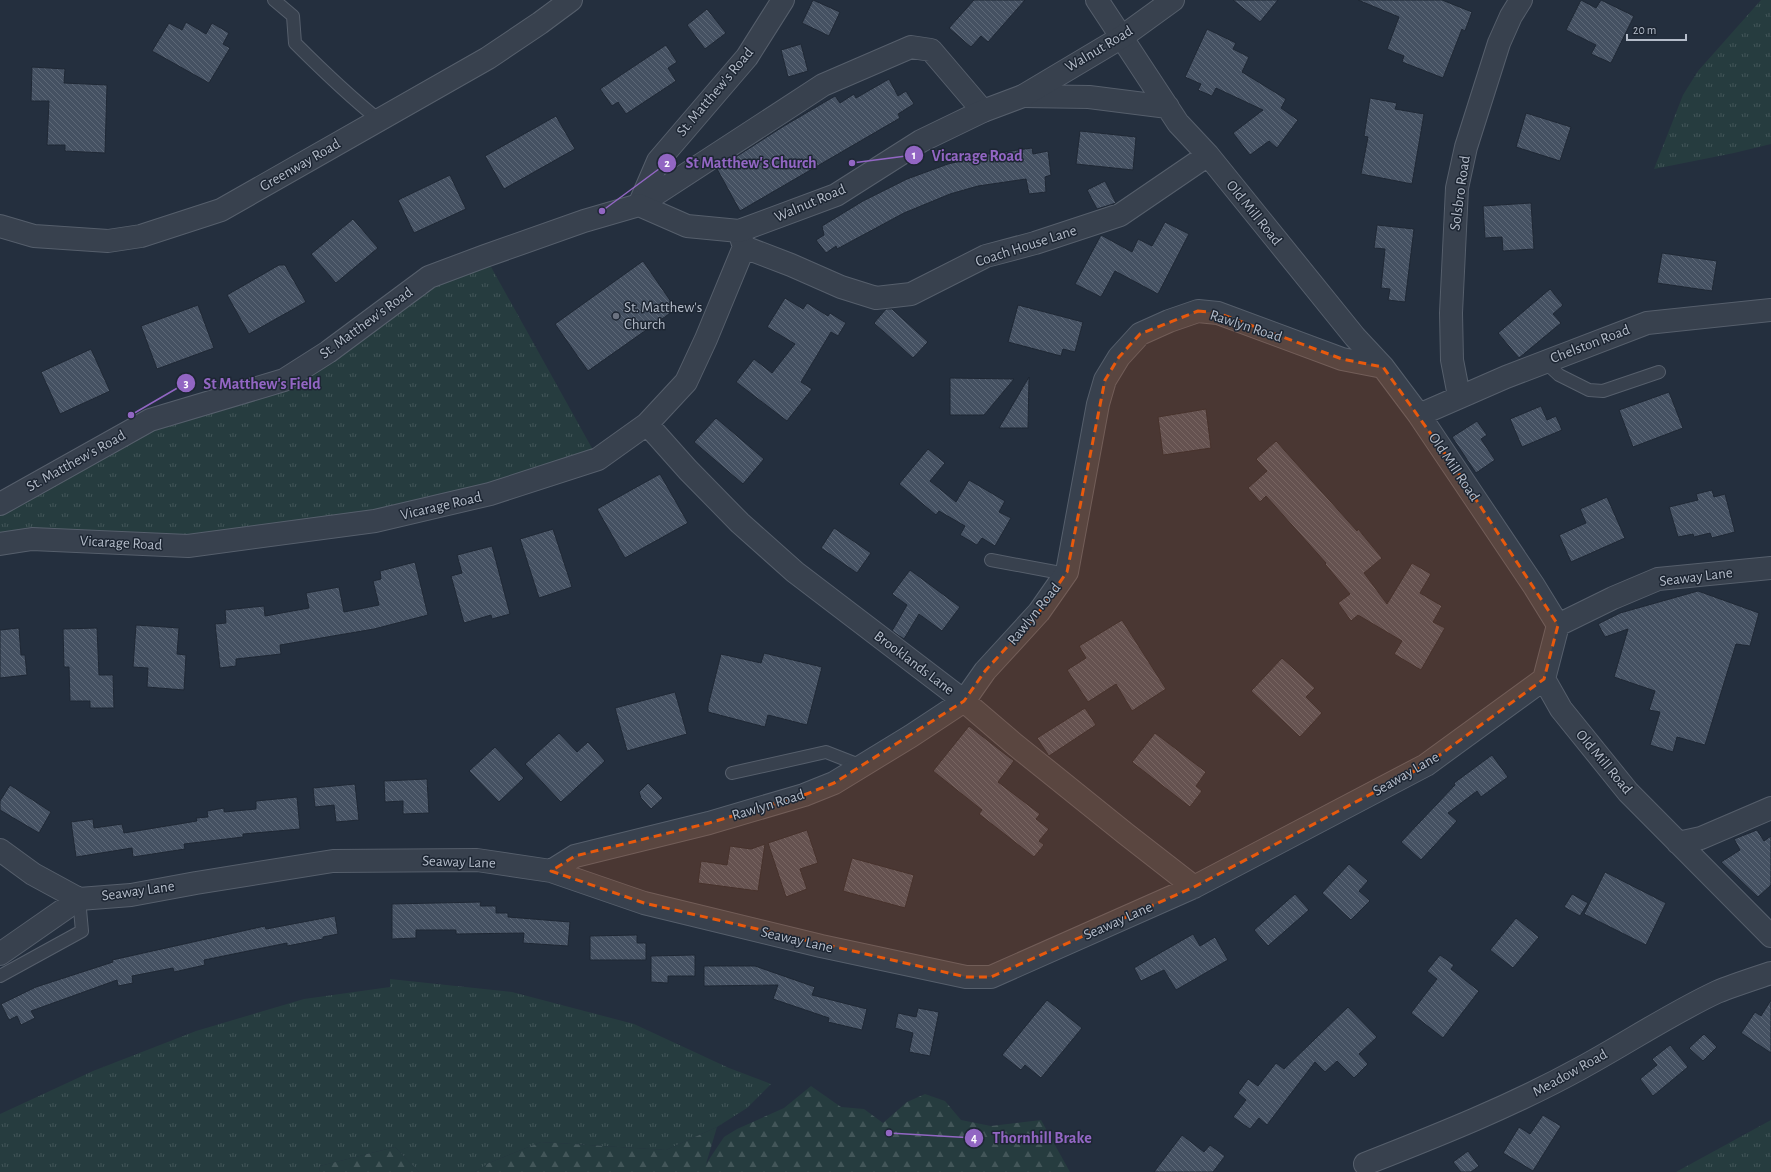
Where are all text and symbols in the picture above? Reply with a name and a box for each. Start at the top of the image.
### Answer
scale bar [1627,16,1686,42]
street label: Walnut Road [1063,23,1136,75]
text: 20 m [1633,24,1656,36]
street label: St. Matthew's Road [674,45,756,139]
street label: Greenway Road [257,136,343,194]
callout: Vicarage Road [904,141,1031,169]
text: Vicarage Road [931,148,1023,164]
callout: St Matthew's Church [657,149,824,177]
text: 1 [912,149,916,161]
street label: Solsbro Road [1447,154,1473,231]
text: St Matthew's Church [685,155,817,171]
text: 2 [664,157,670,169]
street label: Old Mill Road [1223,178,1285,248]
street label: Walnut Road [772,181,848,225]
street label: Coach House Lane [974,223,1079,269]
street label: St. Matthew's Road [317,284,415,362]
place label: St. Matthew's Church [624,300,702,332]
street label: Rawlyn Road [1208,307,1284,345]
marker: St. Matthew's Church [611,311,621,321]
street label: Chelston Road [1548,322,1632,366]
callout: St Matthew's Field [176,369,329,397]
text: St Matthew's Field [203,376,321,392]
text: 3 [183,377,189,389]
street label: St. Matthew's Road [24,428,128,494]
street label: Old Mill Road [1426,430,1482,504]
street label: Vicarage Road [399,489,483,523]
street label: Vicarage Road [79,533,163,553]
street label: Seaway Lane [1659,565,1734,589]
street label: Rawlyn Road [1005,580,1064,648]
street label: Brooklands Lane [871,628,957,698]
street label: Old Mill Road [1573,727,1635,797]
street label: Seaway Lane [1370,749,1442,799]
street label: Rawlyn Road [730,787,806,823]
street label: Seaway Lane [422,853,496,871]
street label: Seaway Lane [101,878,176,904]
street label: Seaway Lane [1081,899,1155,943]
street label: Seaway Lane [759,924,835,956]
street label: Meadow Road [1530,1046,1610,1100]
callout: Thornhill Brake [964,1124,1100,1152]
text: Thornhill Brake [992,1130,1092,1146]
text: 4 [971,1132,977,1144]

